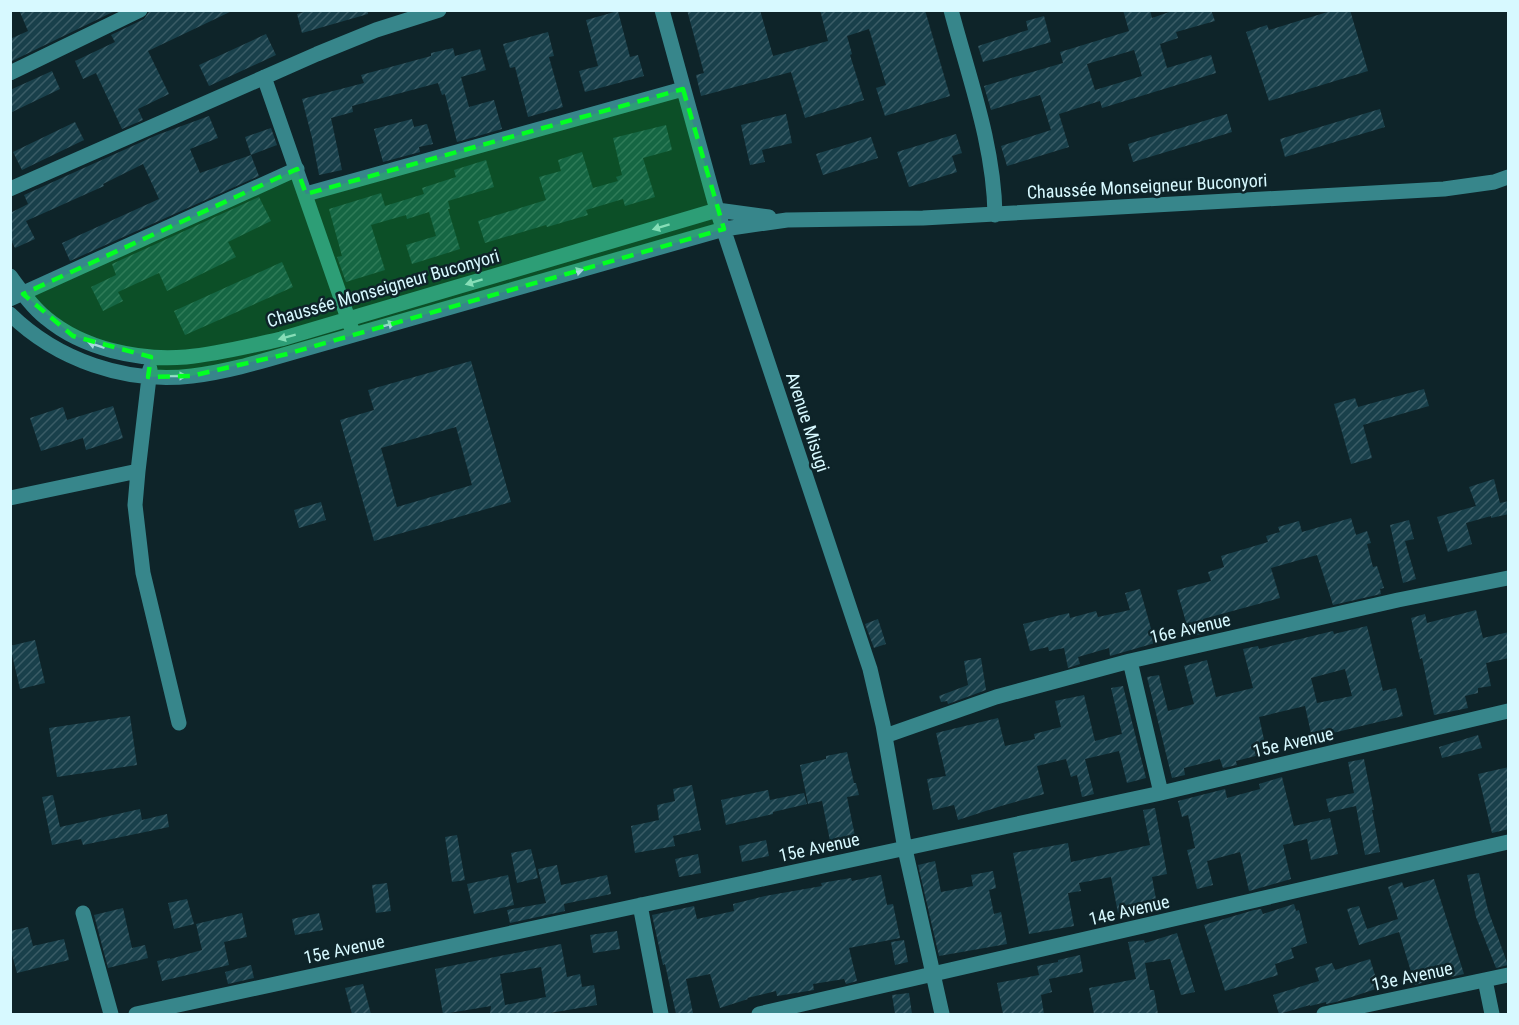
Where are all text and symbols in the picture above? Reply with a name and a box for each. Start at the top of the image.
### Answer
street label: Chaussée Monseigneur Buconyori [1026,169,1268,203]
one-way arrow [652,223,670,232]
street label: Chaussée Monseigneur Buconyori [264,245,502,331]
one-way arrow [566,267,584,276]
one-way arrow [465,278,483,287]
one-way arrow [378,320,396,329]
one-way arrow [278,333,296,342]
one-way arrow [87,339,105,349]
street label: Avenue Misugi [782,369,834,475]
one-way arrow [168,371,187,381]
street label: 16e Avenue [1148,609,1232,647]
street label: 15e Avenue [1251,723,1335,761]
street label: 15e Avenue [777,828,861,866]
street label: 14e Avenue [1087,891,1171,929]
street label: 15e Avenue [302,930,386,968]
street label: 13e Avenue [1370,957,1454,995]

